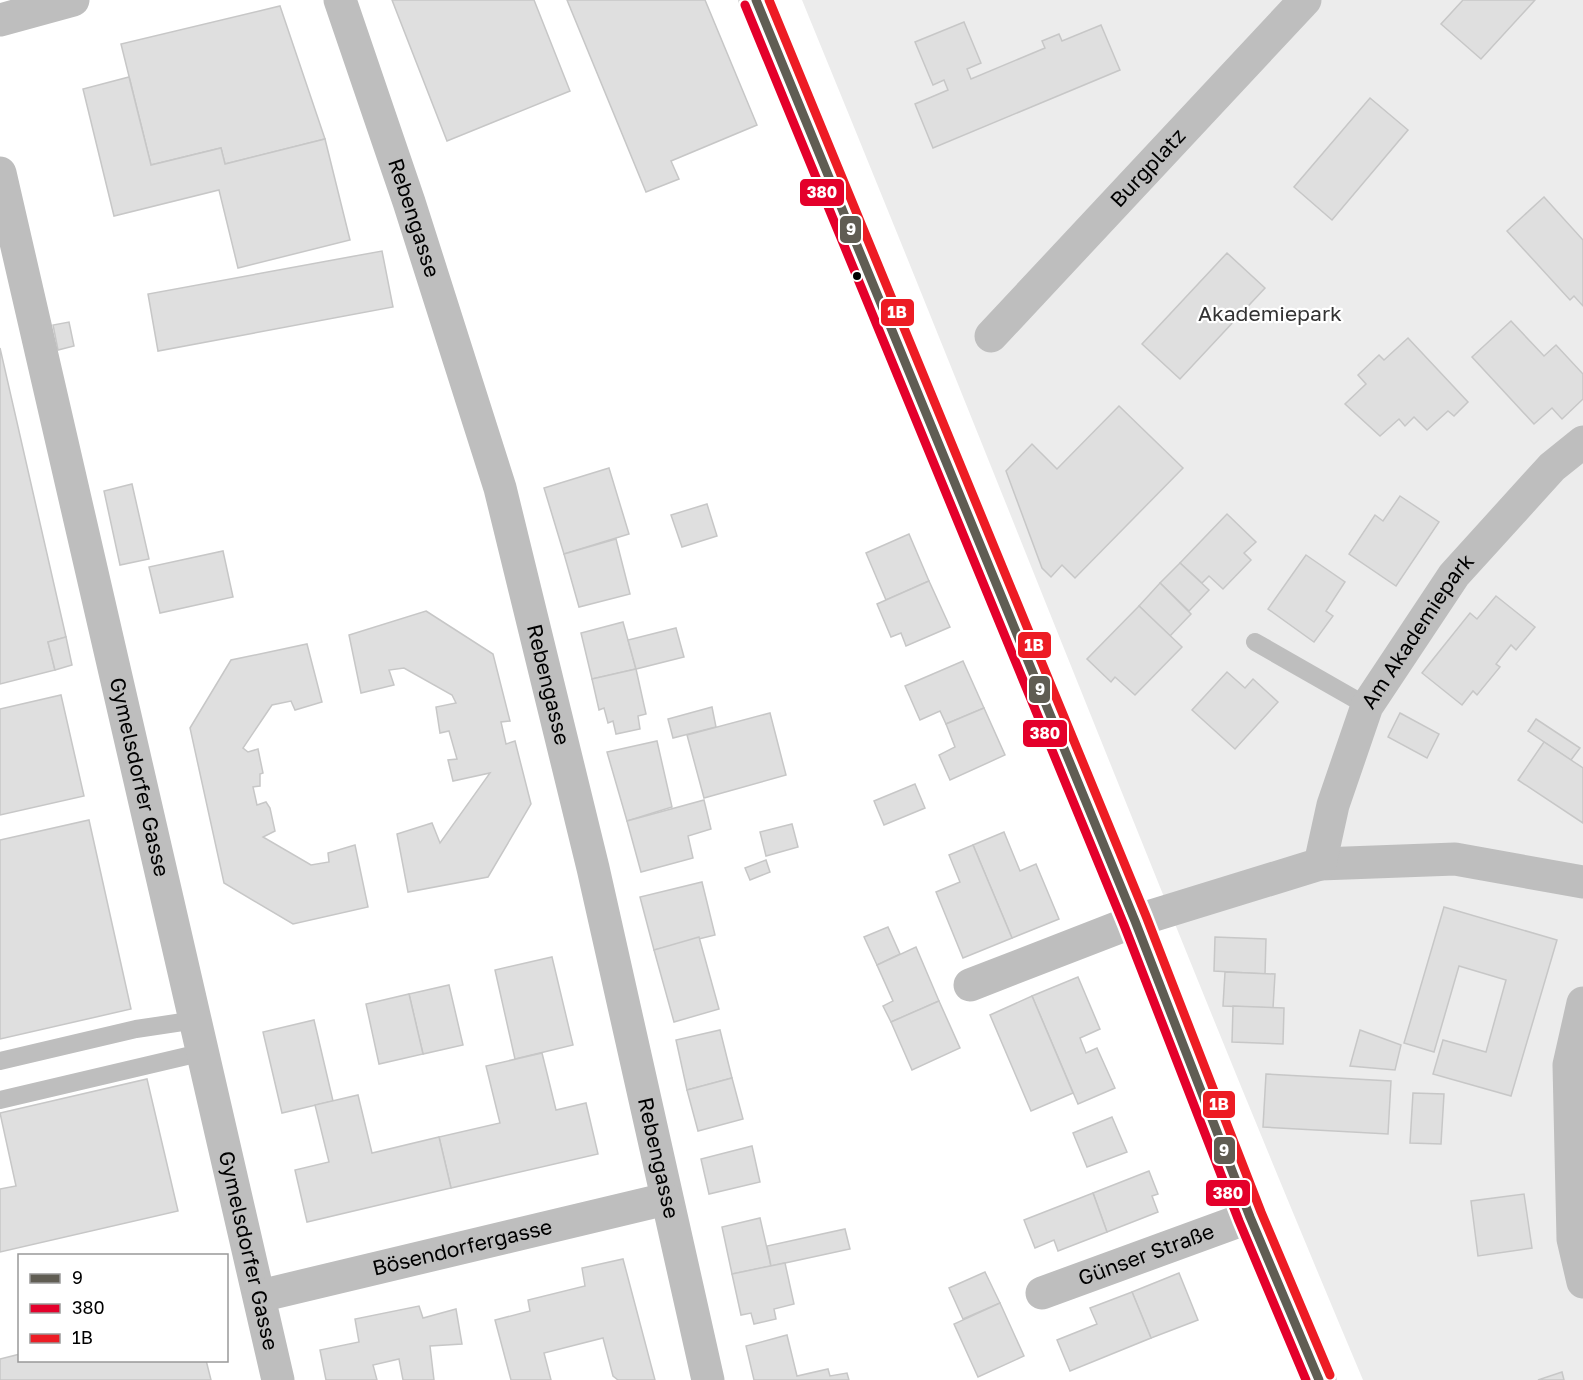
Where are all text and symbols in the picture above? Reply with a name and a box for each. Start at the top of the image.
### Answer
street label: Burgplatz [1104,122,1190,212]
street label: Rebengasse [383,155,446,280]
line badge: 380 [799,178,845,207]
text: 380 [807,182,837,202]
line badge: 9 [839,215,862,244]
text: 9 [846,219,856,239]
unlabelled marker [851,270,863,282]
line badge: 1B [880,298,915,327]
park label: Akademiepark [1198,300,1342,326]
text: 1B [887,302,907,322]
street label: Am Akademiepark [1355,548,1479,713]
street label: Rebengasse [522,621,576,747]
line badge: 1B [1017,631,1052,659]
text: 1B [1024,635,1044,655]
street label: Gymelsdorfer Gasse [105,675,176,879]
line badge: 9 [1028,675,1051,704]
text: 9 [1035,679,1045,699]
line badge: 380 [1022,719,1068,748]
text: 380 [1030,723,1060,743]
line badge: 1B [1202,1090,1236,1119]
text: 1B [1209,1094,1229,1114]
street label: Rebengasse [633,1095,685,1221]
line badge: 9 [1213,1136,1236,1165]
text: 9 [1219,1140,1229,1160]
street label: Gymelsdorfer Gasse [214,1148,285,1353]
line badge: 380 [1205,1179,1251,1207]
text: 380 [1213,1183,1243,1203]
street label: Bösendorfergasse [370,1213,555,1281]
street label: Günser Straße [1074,1217,1217,1291]
legend [18,1254,228,1362]
text: 9 [72,1266,83,1288]
text: 380 [72,1296,105,1318]
text: 1B [72,1326,93,1348]

